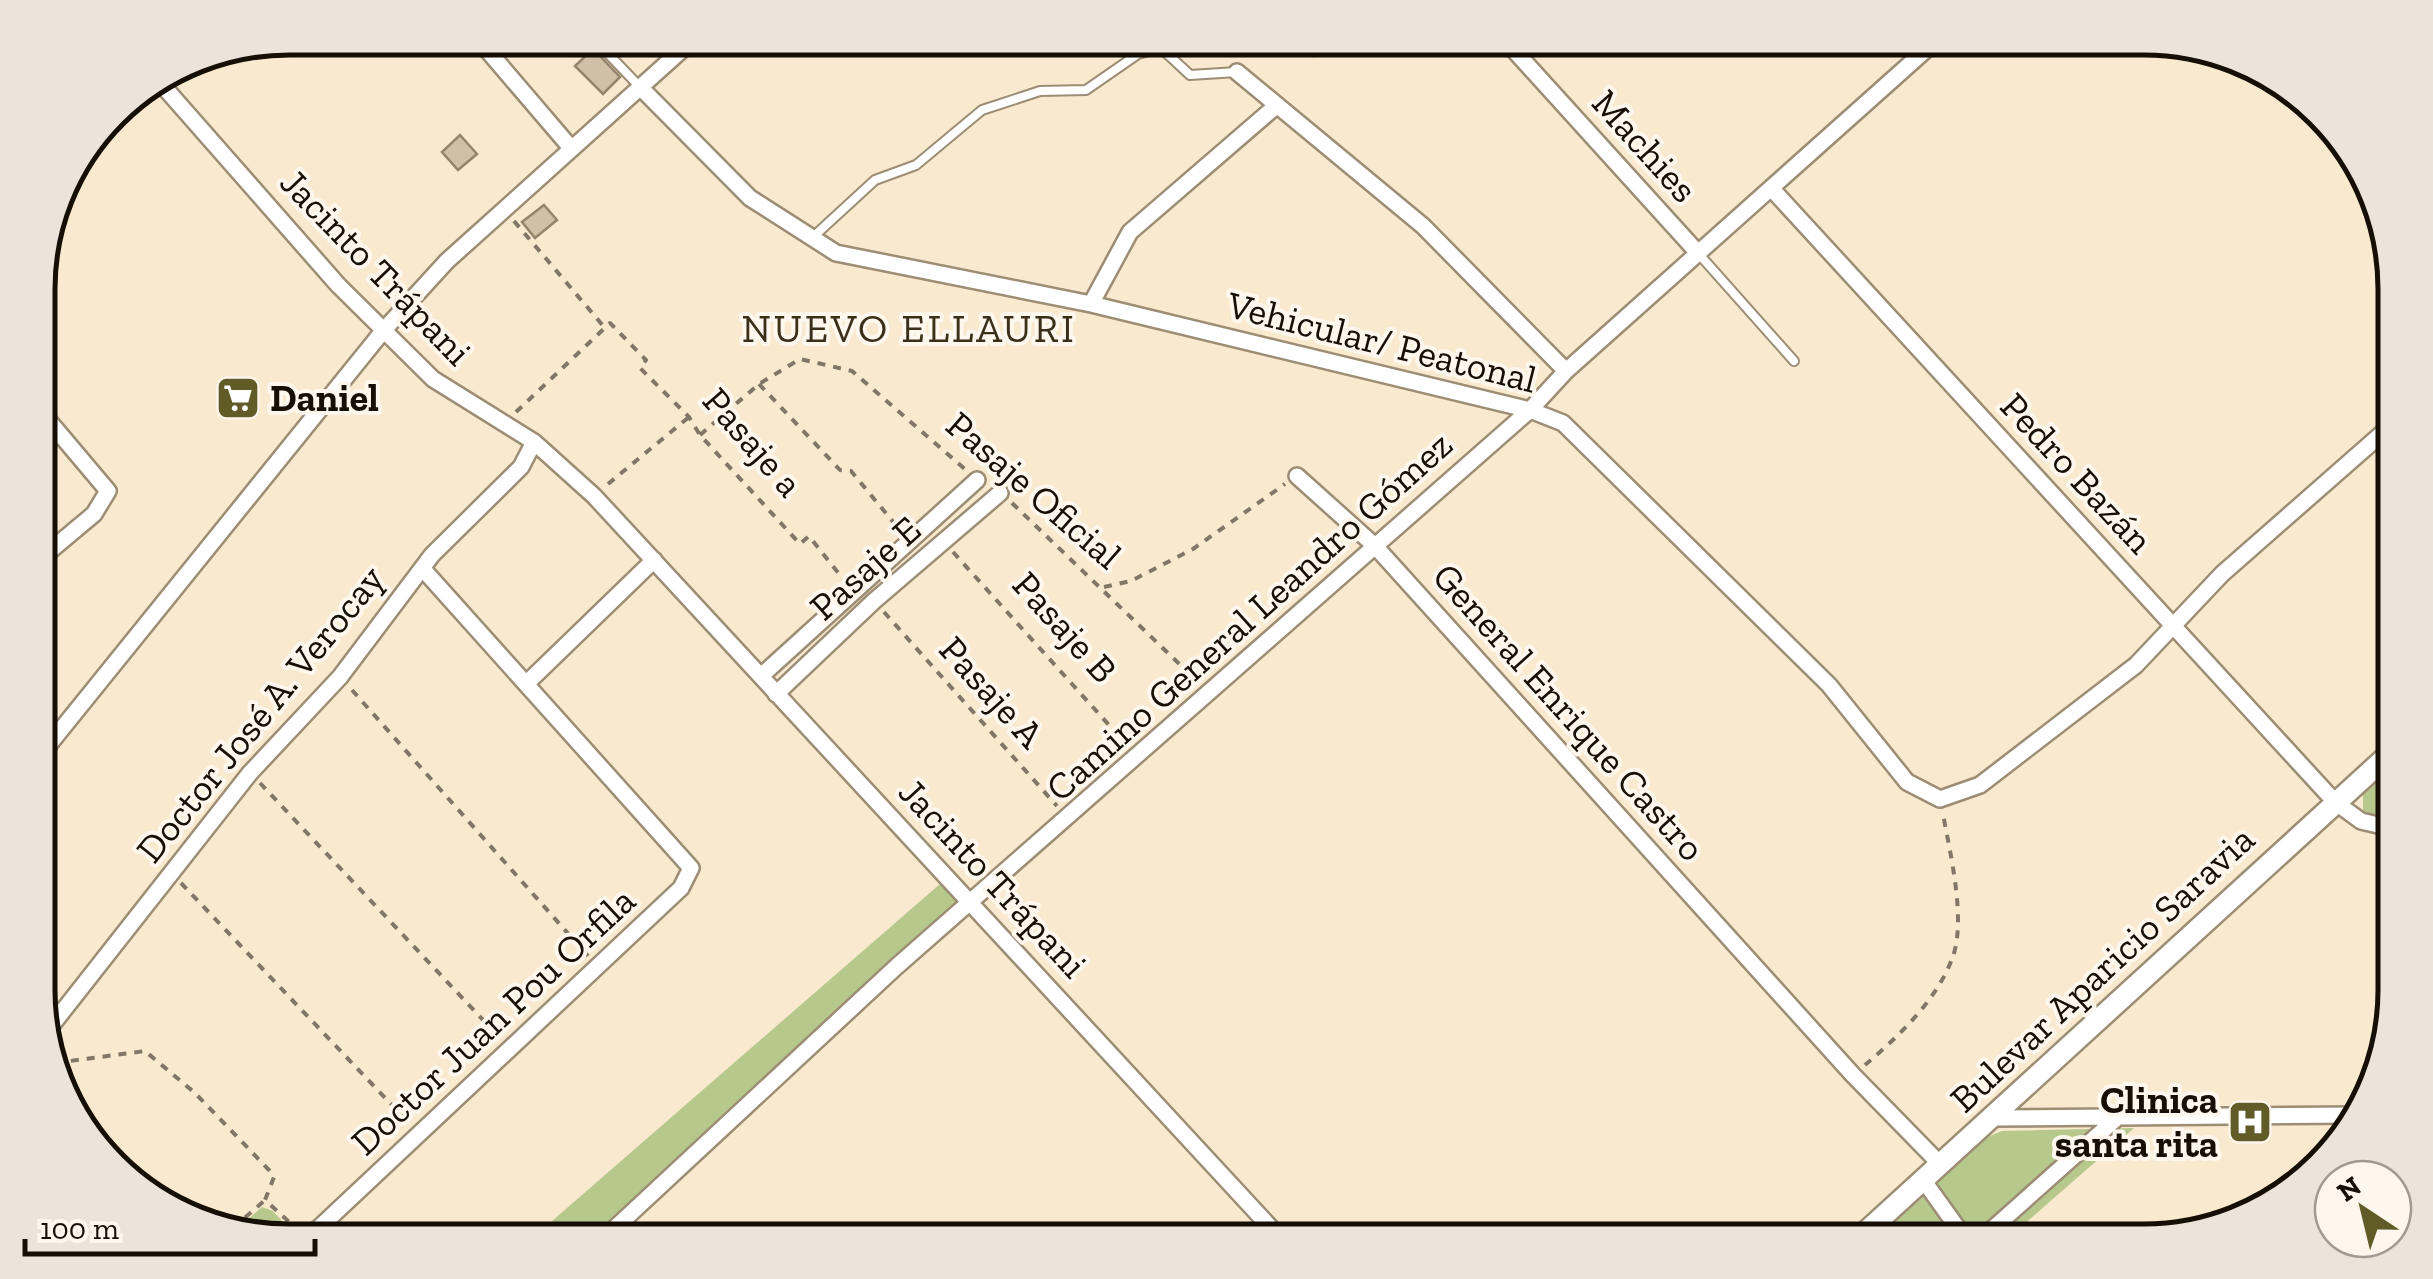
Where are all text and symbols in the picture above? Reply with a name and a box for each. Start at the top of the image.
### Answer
street label: Machies [1583,80,1707,212]
street label: Jacinto Trápani [271,159,481,375]
street label: Vehicular/ Peatonal [1222,281,1541,403]
district label: NUEVO ELLAURI [742,304,1076,352]
supermarket icon: Daniel [215,375,261,421]
place label: Daniel [270,375,379,421]
street label: Pasaje a [693,378,813,506]
street label: Pedro Bazán [1991,383,2163,563]
street label: Pasaje Oficial [937,401,1131,579]
street label: Camino General Leandro Gómez [1036,421,1462,811]
street label: Pasaje E [800,506,930,630]
street label: General Enrique Castro [1423,554,1715,870]
street label: Doctor José A. Verocay [126,556,394,872]
street label: Pasaje B [1003,562,1127,692]
street label: Pasaje A [930,627,1054,758]
street label: Jacinto Trápani [889,769,1097,987]
street label: Bulevar Aparicio Saravia [1940,816,2264,1122]
street label: Doctor Juan Pou Orfila [341,877,645,1165]
place label: Clinica santa rita [2055,1077,2218,1167]
hospital icon: Clinica santa rita [2227,1099,2273,1145]
north arrow [2313,1159,2413,1259]
text: N [2331,1169,2367,1209]
scale bar [25,1194,315,1256]
text: 100 m [40,1211,119,1247]

